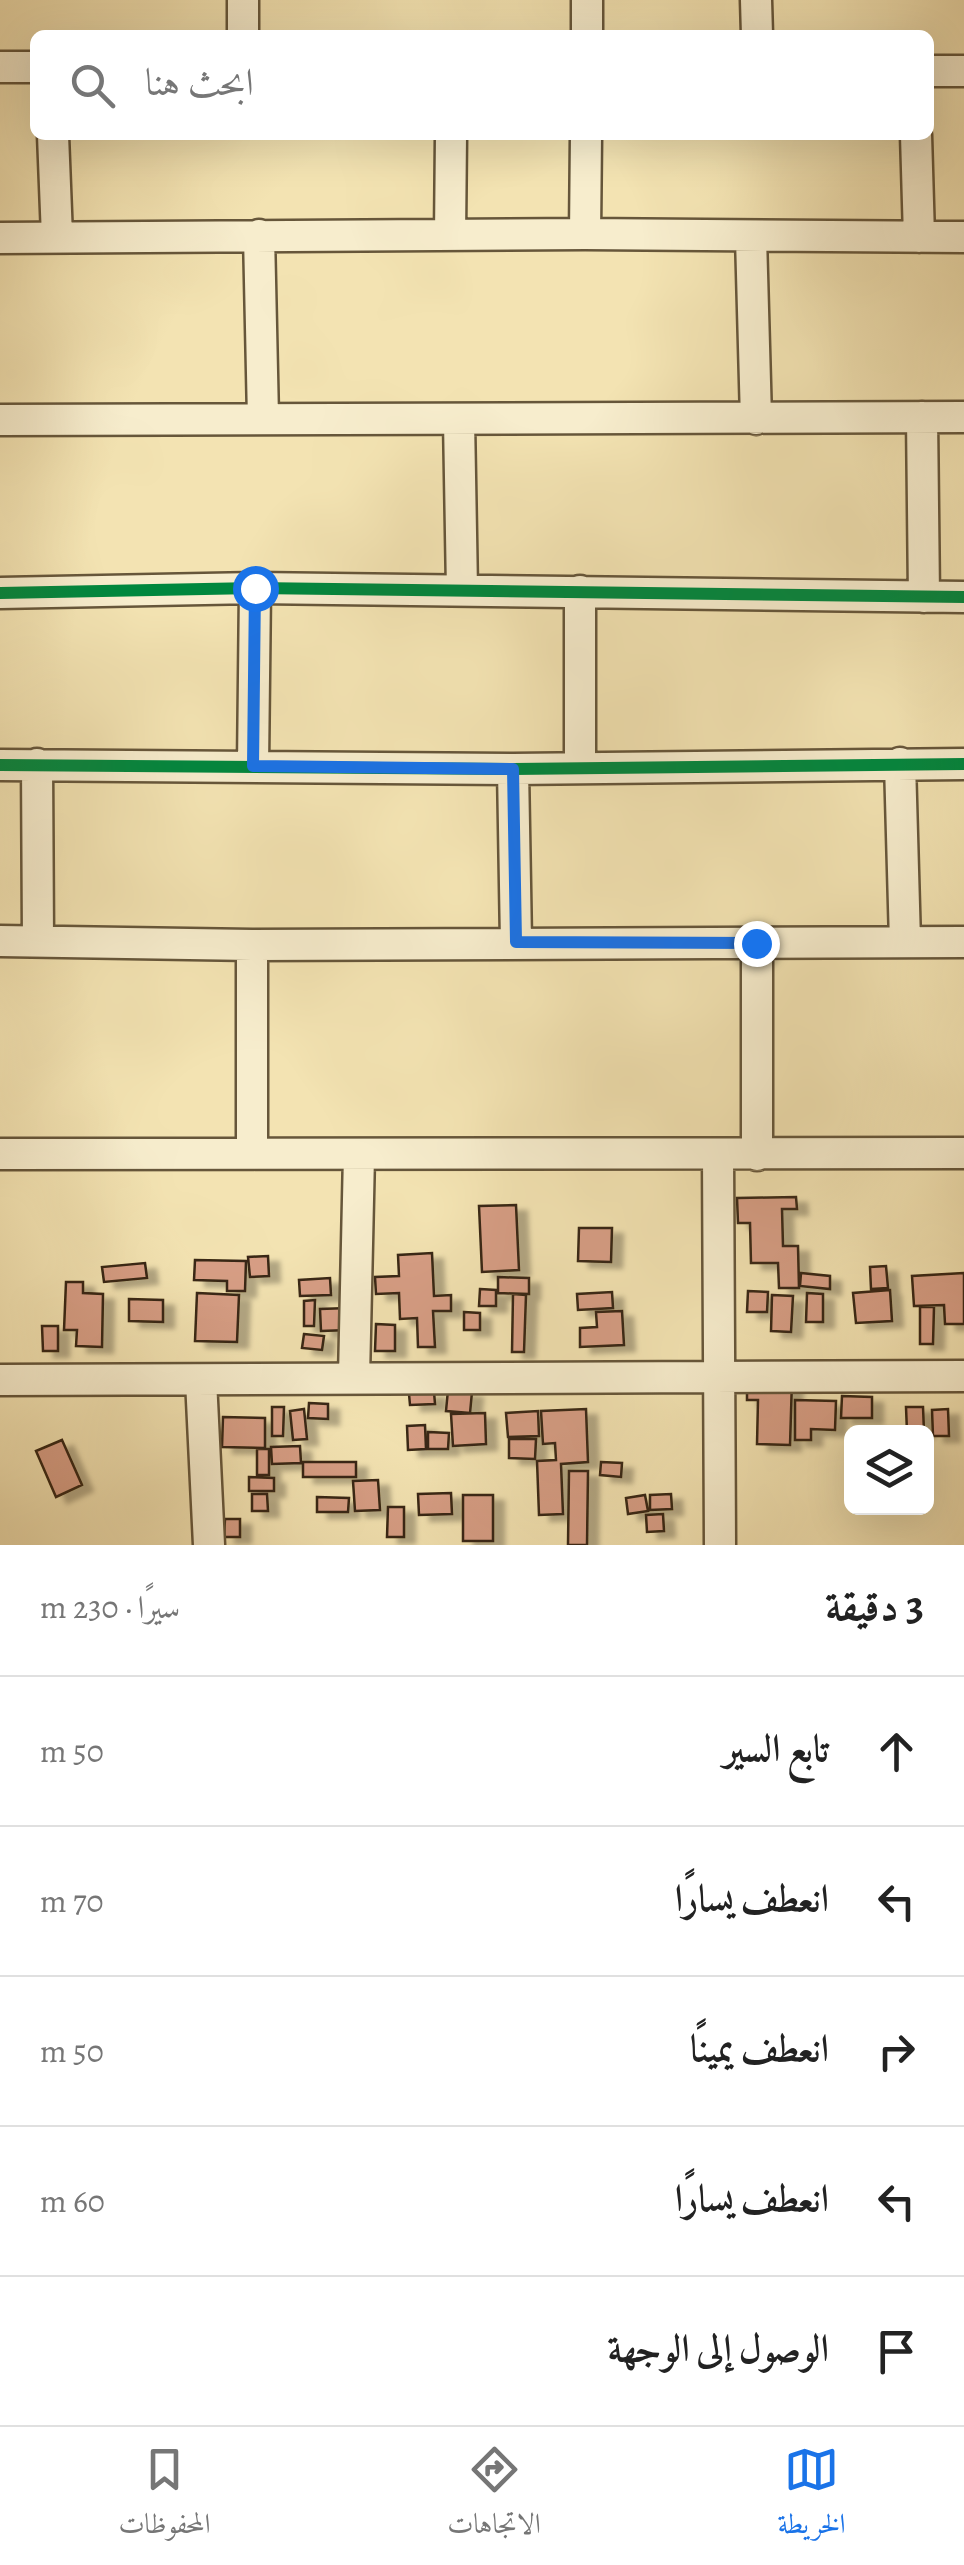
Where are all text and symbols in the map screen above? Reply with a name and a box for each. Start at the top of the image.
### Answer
search box [30,30,934,140]
text: ابحث هنا [145,56,254,108]
icon: search [65,58,120,113]
route start [233,566,279,612]
route end [734,921,780,967]
map controls [844,1425,934,1515]
button: layers [844,1425,934,1515]
text: 3 دقيقة [825,1577,924,1634]
text: سيرًا · 230 m [40,1585,180,1629]
text: تابع السير [723,1722,829,1774]
icon: ahead [869,1724,924,1779]
text: 50 m [40,1729,104,1773]
text: انعطف يسارًا [675,1872,829,1924]
icon: left [869,1874,924,1929]
text: 70 m [40,1879,103,1923]
text: انعطف يمينًا [690,2022,829,2074]
icon: right [869,2024,924,2079]
text: 50 m [40,2029,104,2073]
text: انعطف يسارًا [675,2172,829,2224]
icon: left [869,2174,924,2229]
text: 60 m [40,2179,105,2223]
text: الوصول إلى الوجهة [608,2322,829,2374]
icon: arrive [869,2324,924,2379]
tab: المحفوظات [118,2442,211,2551]
tab: الاتجاهات [447,2442,541,2551]
tab: الخريطة [778,2442,846,2551]

